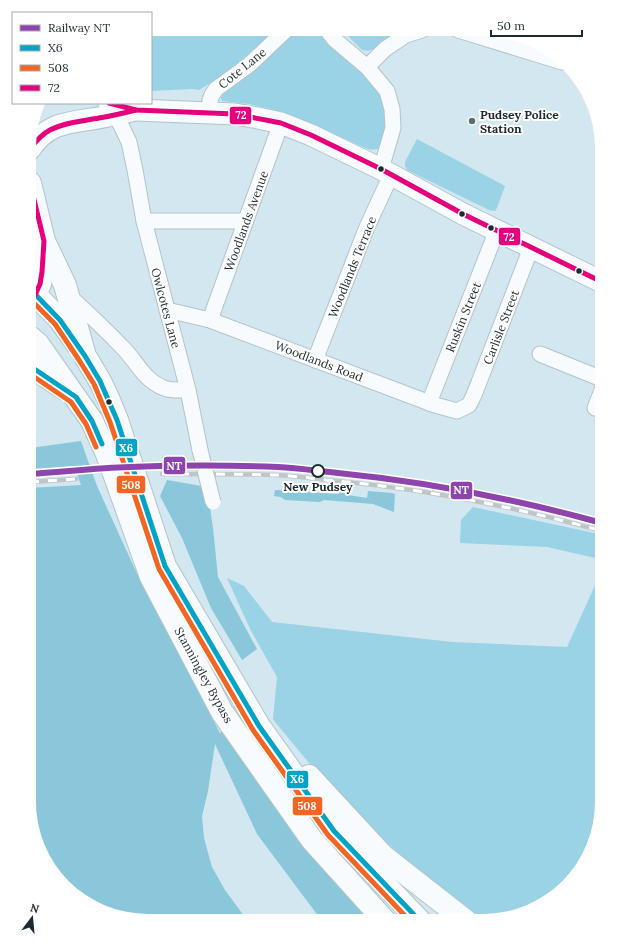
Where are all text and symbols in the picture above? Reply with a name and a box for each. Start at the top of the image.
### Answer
legend [12,12,152,104]
scale bar [491,12,582,38]
text: 50 m [497,18,525,33]
text: Railway NT [48,20,111,35]
text: X6 [48,40,63,55]
street label: Cote Lane [215,44,269,92]
text: 508 [48,60,69,75]
text: 72 [48,80,60,95]
line badge: 72 [229,106,252,125]
place label: Pudsey Police Station [480,107,559,136]
text: 72 [235,108,247,122]
marker: Pudsey Police Station [467,116,477,126]
unlabelled marker [376,164,386,174]
street label: Woodlands Avenue [221,168,271,273]
unlabelled marker [457,209,467,219]
street label: Woodlands Terrace [325,214,379,320]
unlabelled marker [486,223,496,233]
line badge: 72 [498,227,521,246]
text: 72 [503,230,515,244]
street label: Owlcotes Lane [148,266,184,350]
unlabelled marker [574,266,584,276]
street label: Ruskin Street [442,279,484,354]
street label: Carlisle Street [480,287,522,367]
street label: Woodlands Road [273,337,365,385]
unlabelled marker [104,397,114,407]
line badge: X6 [115,438,138,457]
text: X6 [119,441,133,455]
line badge: NT [163,456,186,475]
text: NT [166,459,182,473]
marker: New Pudsey [311,464,325,478]
line badge: 508 [116,475,146,494]
text: 508 [121,478,141,492]
place label: New Pudsey [283,479,353,494]
line badge: NT [450,481,473,500]
text: NT [453,483,469,497]
street label: Stanningley Bypass [171,625,237,726]
line badge: X6 [286,770,309,789]
text: X6 [290,772,304,786]
line badge: 508 [292,796,323,816]
text: 508 [297,799,317,813]
north arrow [12,898,52,938]
text: N [29,900,41,916]

